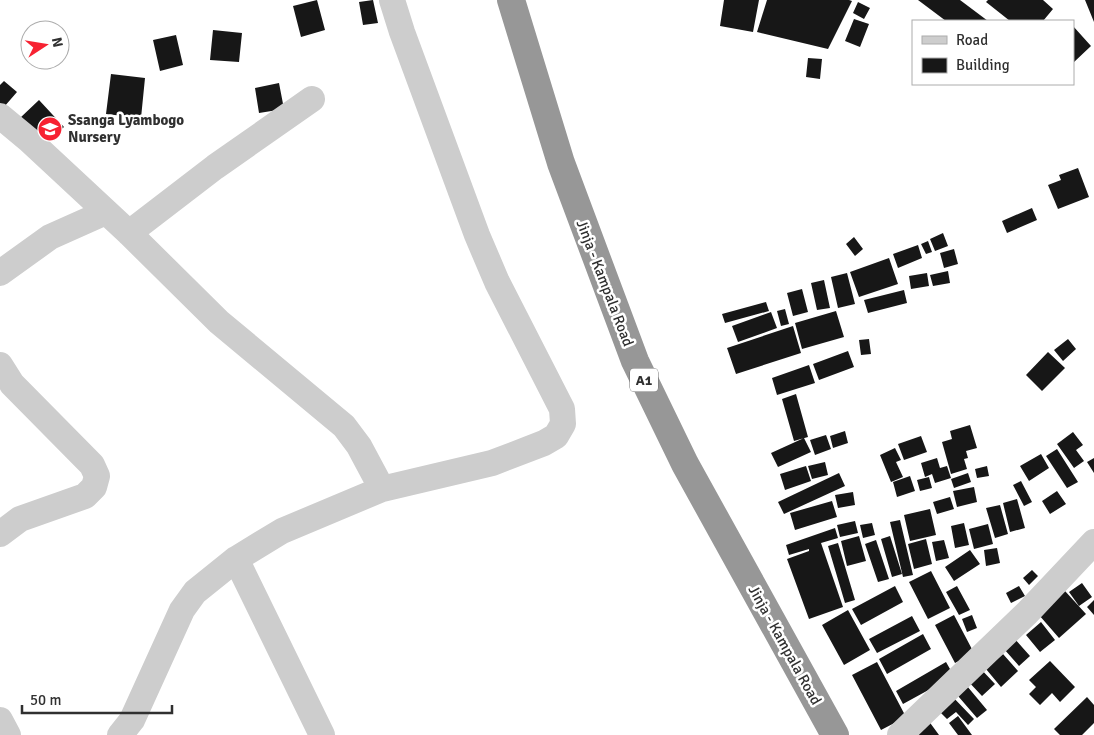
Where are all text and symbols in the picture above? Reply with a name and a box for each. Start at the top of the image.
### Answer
north arrow [20,20,70,70]
legend [912,20,1074,85]
text: Road [956,31,988,49]
text: N [48,36,67,49]
text: Building [956,56,1010,74]
place label: Ssanga Lyambogo Nursery [68,111,184,146]
school or university icon: Ssanga Lyambogo Nursery [37,116,63,142]
street label: Jinja - Kampala Road [573,217,637,349]
road number: A1 [630,368,658,392]
street label: Jinja - Kampala Road [745,582,825,708]
scale bar [22,682,172,714]
text: 50 m [30,691,61,709]

